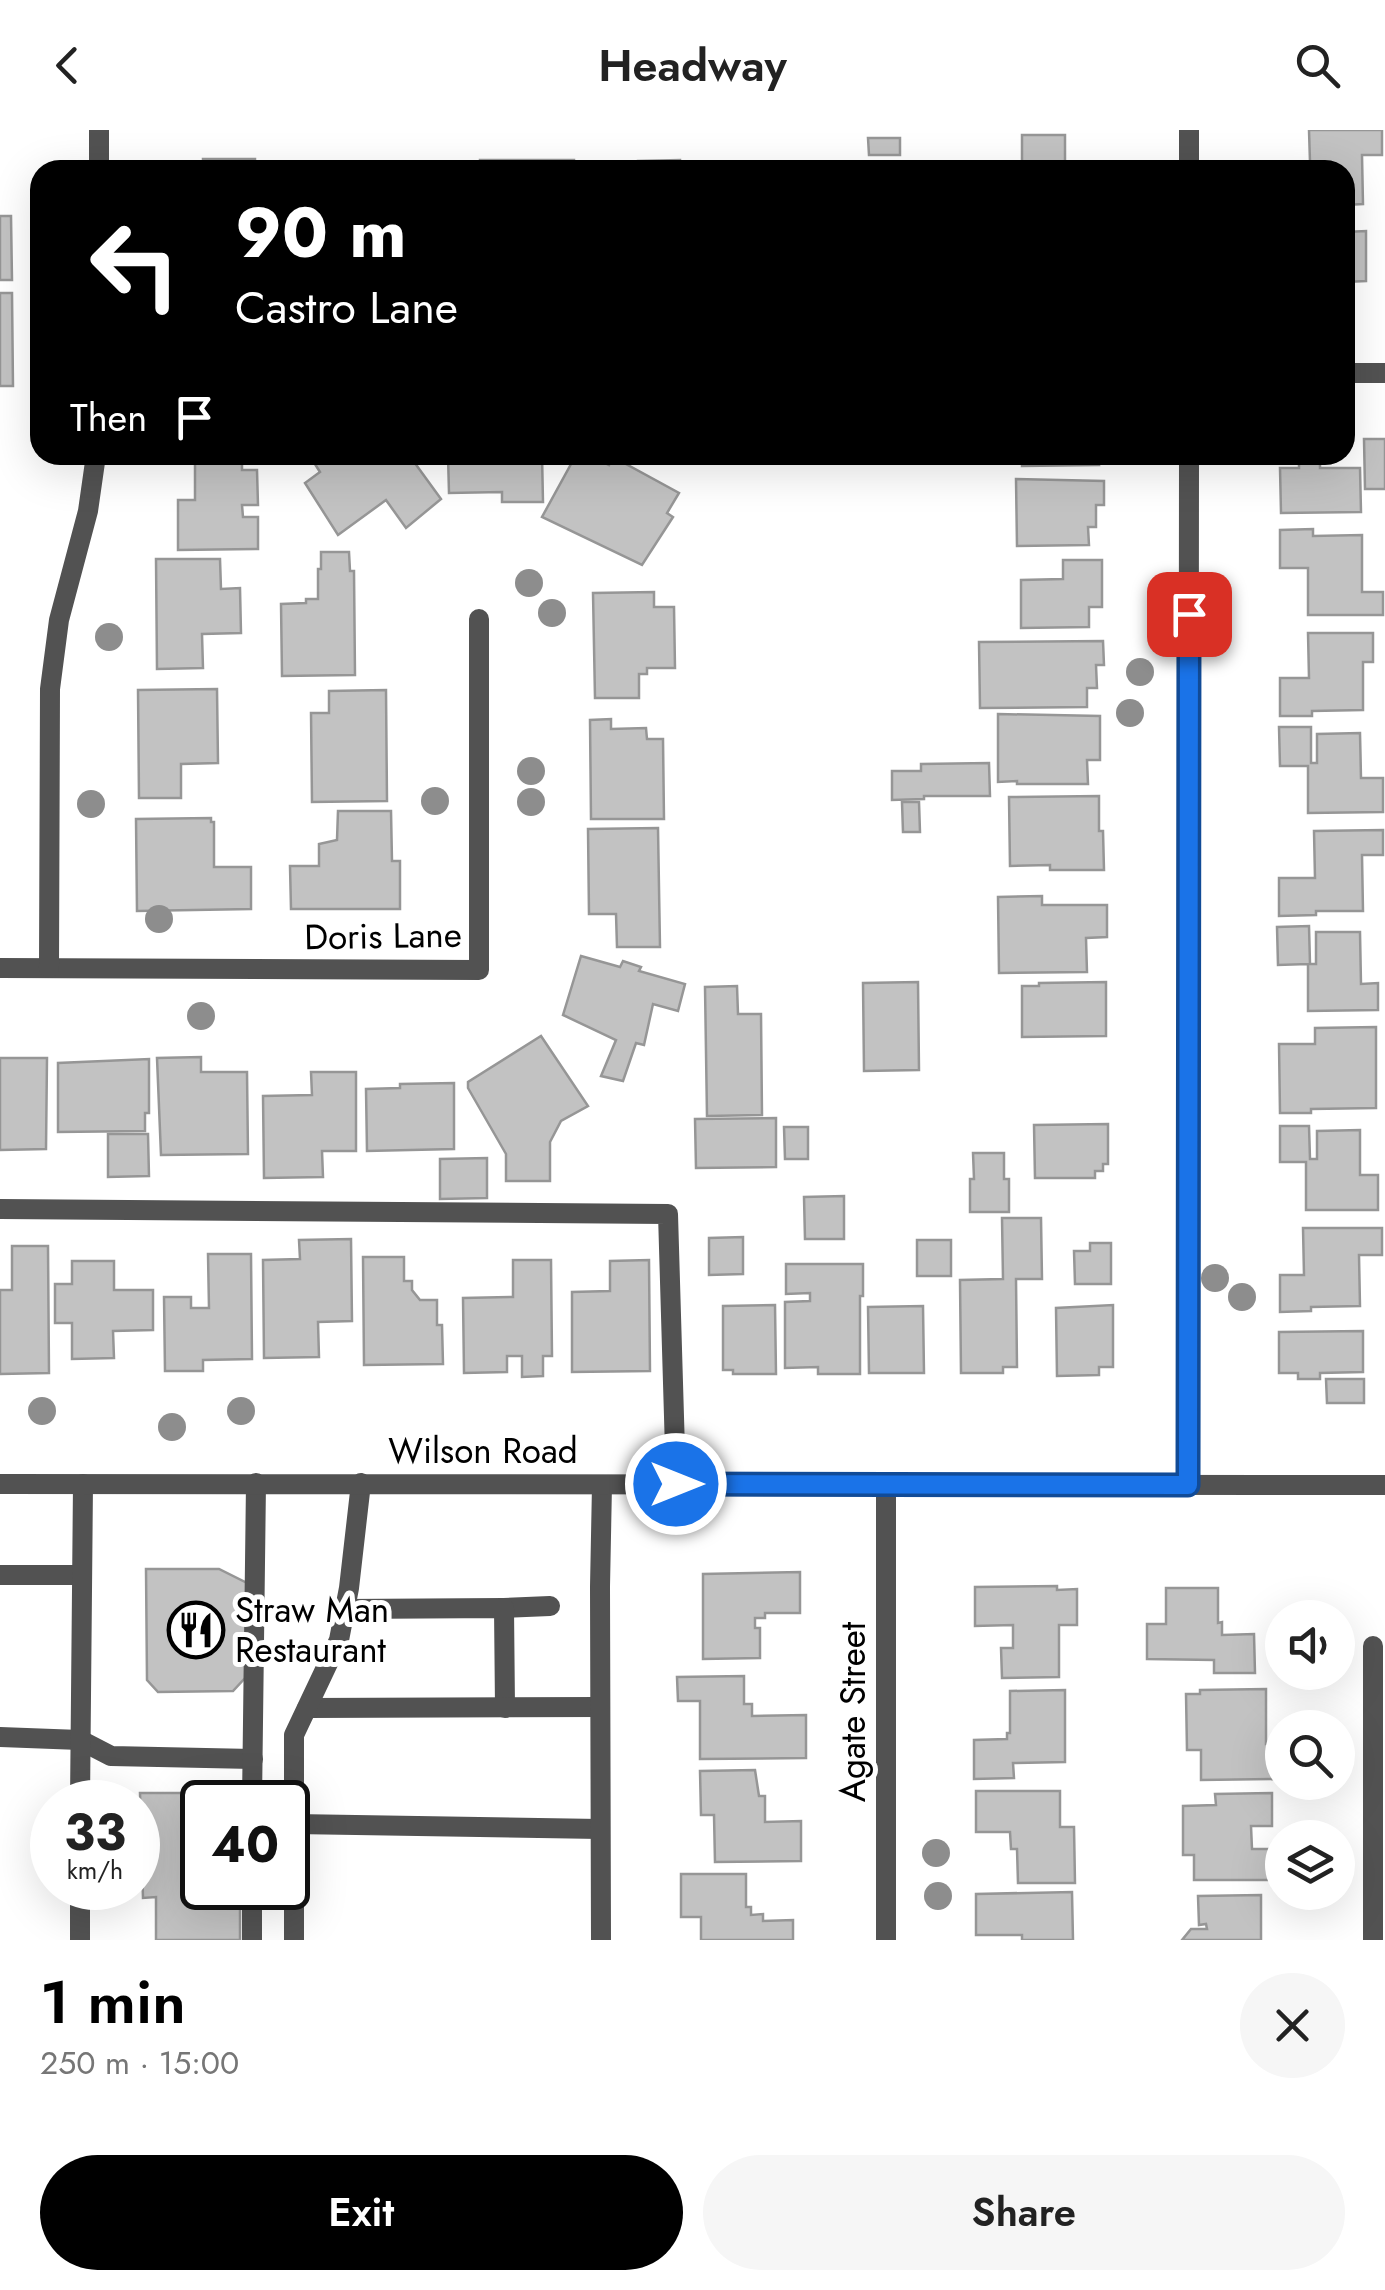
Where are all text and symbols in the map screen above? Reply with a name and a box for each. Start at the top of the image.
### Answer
text: Headway [598,33,787,98]
icon: back [40,38,95,93]
icon: search [1290,38,1345,93]
text: 90 m [235,182,407,283]
icon: left [70,200,200,330]
text: Castro Lane [235,275,458,340]
text: Then [70,390,147,445]
icon: arrive [167,390,222,445]
pin [1147,572,1232,657]
icon: arrive [1162,587,1217,642]
street label: Doris Lane [304,910,462,962]
street label: Wilson Road [388,1426,578,1476]
position arrow [624,1432,728,1536]
place label: Straw Man Restaurant [235,1585,389,1675]
restaurant icon: Straw Man Restaurant [166,1600,226,1660]
map controls [1265,1600,1355,1910]
button: sound [1265,1600,1355,1690]
street label: Agate Street [828,1621,878,1802]
button: search [1265,1710,1355,1800]
speed limit sign: 40 [180,1780,310,1910]
text: 33 [64,1796,126,1869]
button: layers [1265,1820,1355,1910]
text: km/h [67,1852,123,1888]
text: 1 min [40,1959,186,2046]
button: close [1240,1973,1345,2078]
text: 250 m · 15:00 [40,2040,239,2086]
button: Exit [40,2155,683,2270]
button: Share [703,2155,1345,2270]

